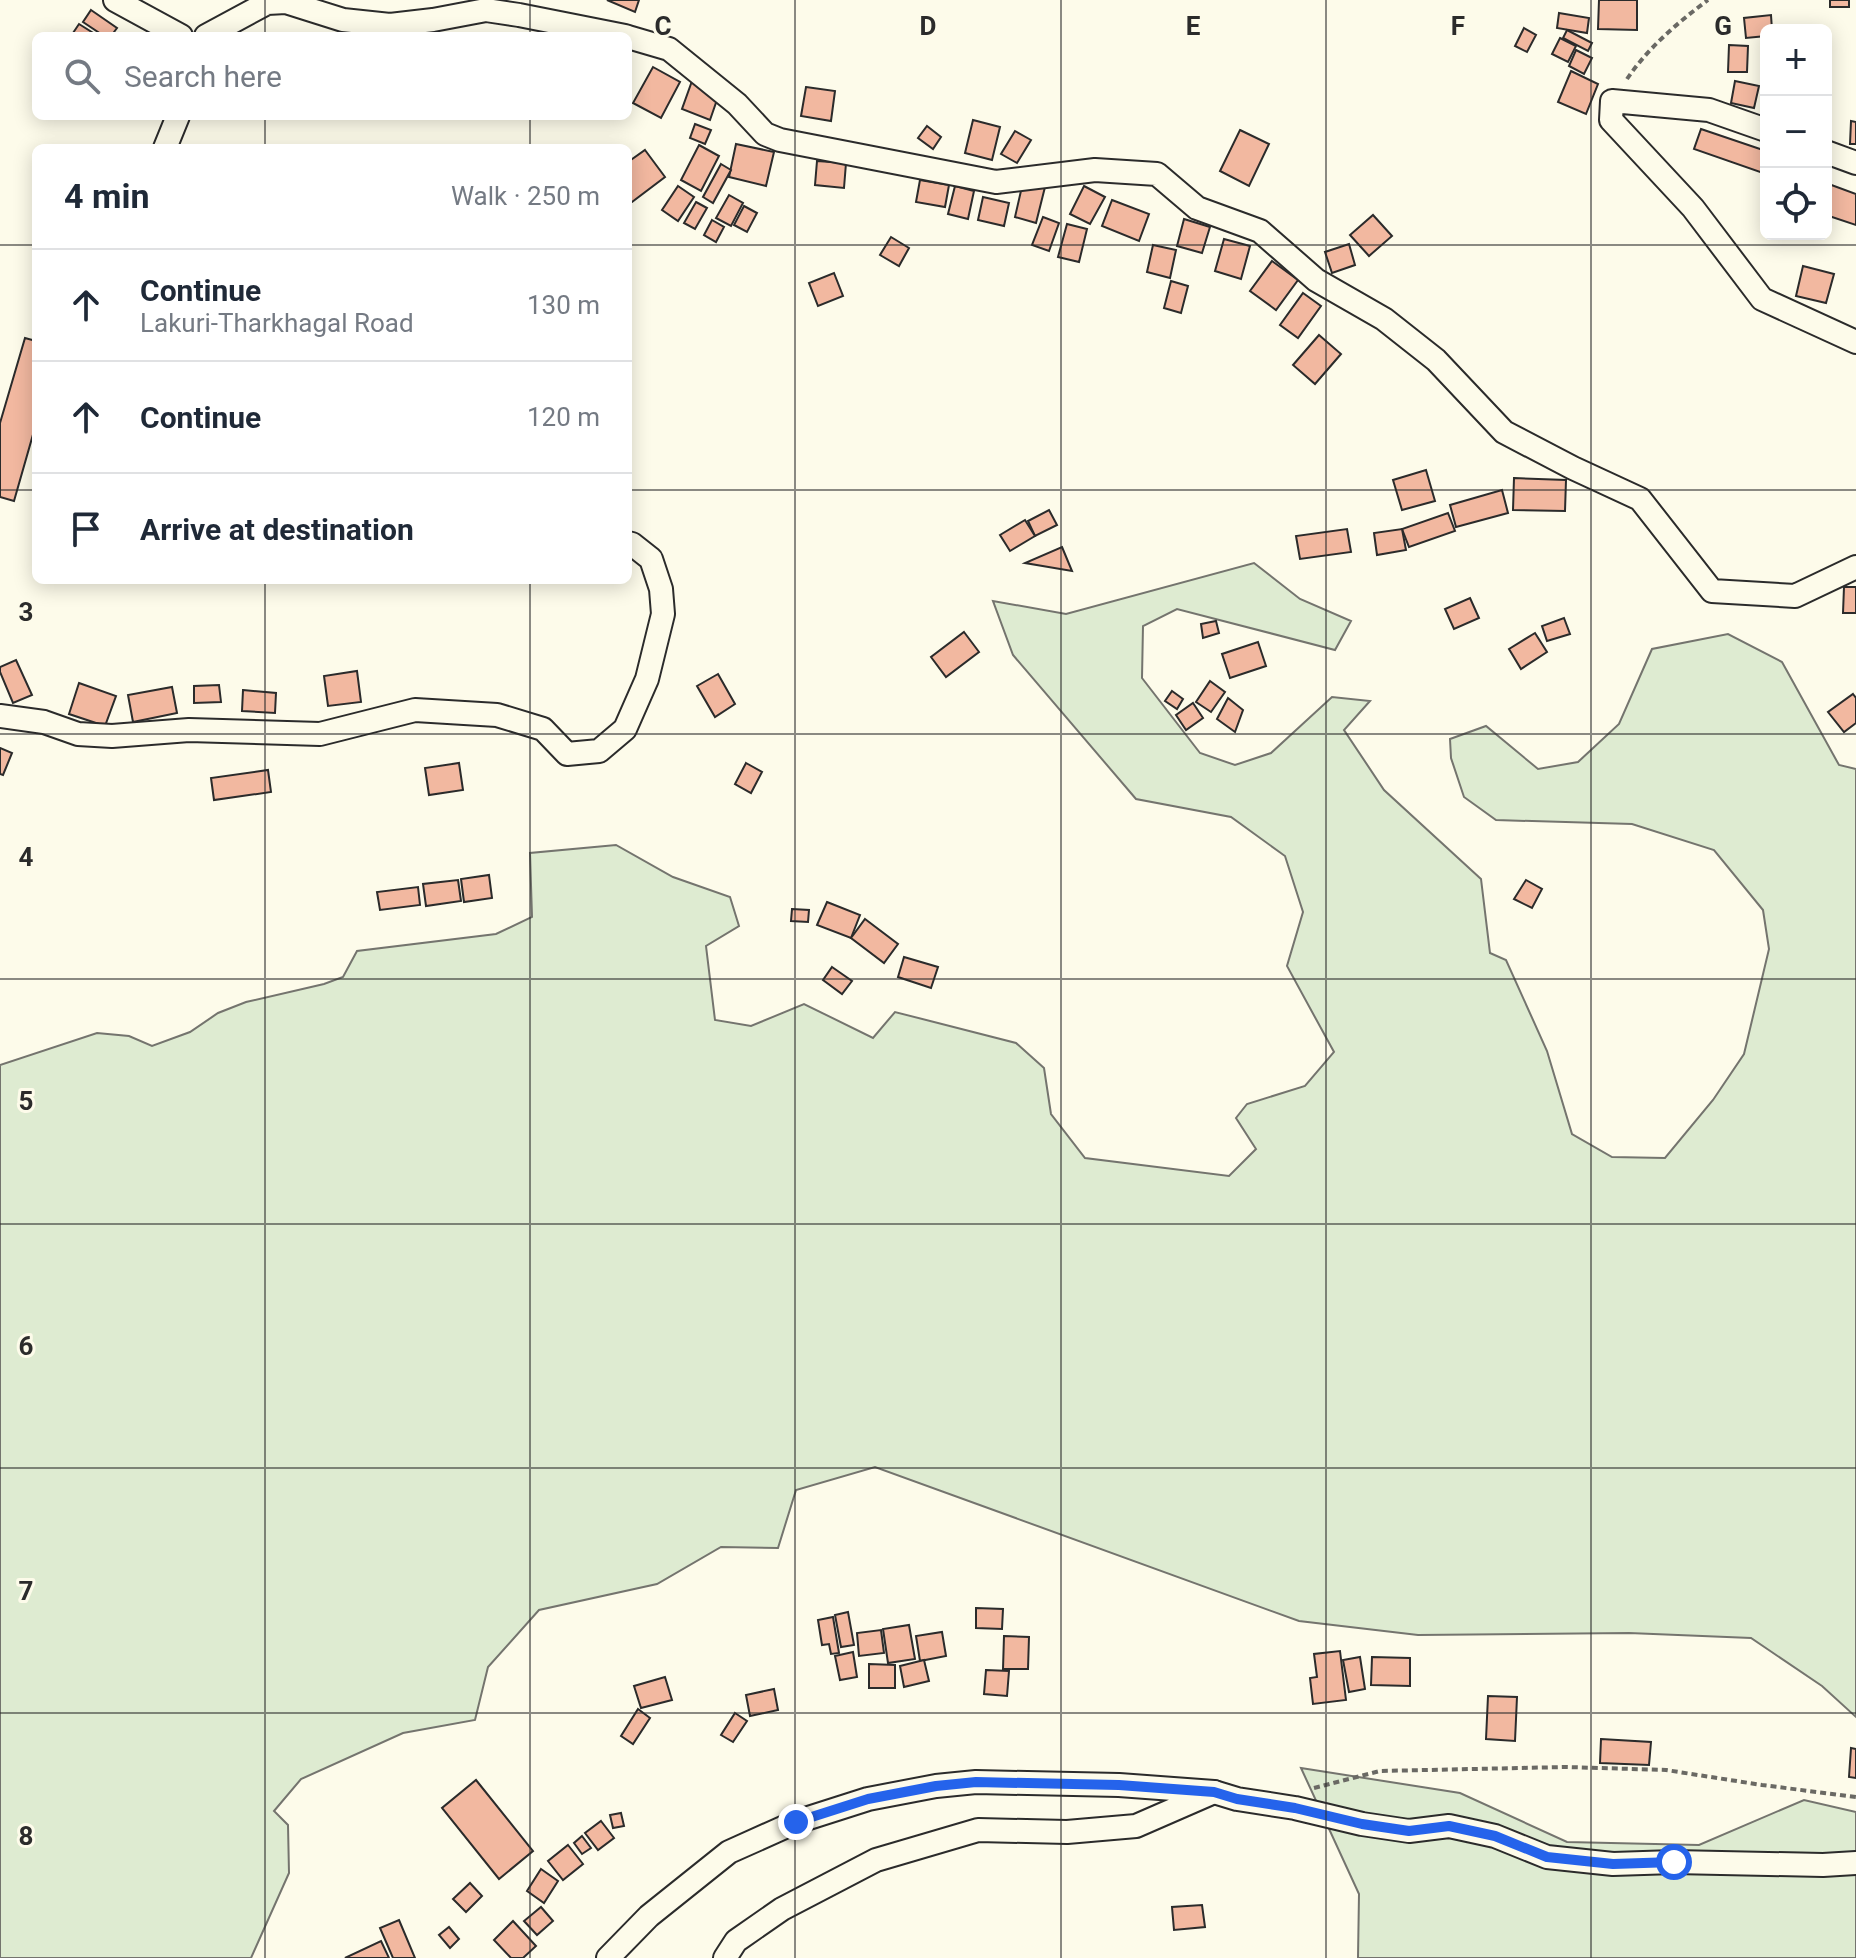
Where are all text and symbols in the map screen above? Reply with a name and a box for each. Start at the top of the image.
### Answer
text: C [654,11,672,41]
text: D [920,11,936,41]
text: E [1186,11,1201,41]
text: F [1451,11,1465,41]
text: G [1714,11,1732,41]
map controls [1760,24,1832,240]
button: + [1760,24,1832,96]
search box [32,32,632,120]
icon: search [60,54,104,98]
text: Search here [124,59,282,94]
button: − [1760,96,1832,168]
button: locate [1760,168,1832,240]
text: 4 min [64,176,149,216]
text: Walk · 250 m [451,181,600,211]
text: Continue [140,273,261,308]
icon: ahead [64,283,108,327]
text: 130 m [527,290,600,320]
text: Lakuri-Tharkhagal Road [140,308,414,338]
icon: ahead [64,395,108,439]
text: Continue [140,400,261,435]
text: 120 m [527,402,600,432]
icon: arrive [64,507,108,551]
text: Arrive at destination [140,512,414,547]
text: 3 [19,597,33,627]
text: 4 [19,842,34,872]
text: 5 [19,1086,33,1116]
text: 6 [19,1331,34,1361]
text: 7 [19,1576,33,1606]
route end [778,1804,814,1840]
text: 8 [19,1821,33,1851]
route start [1656,1844,1692,1880]

